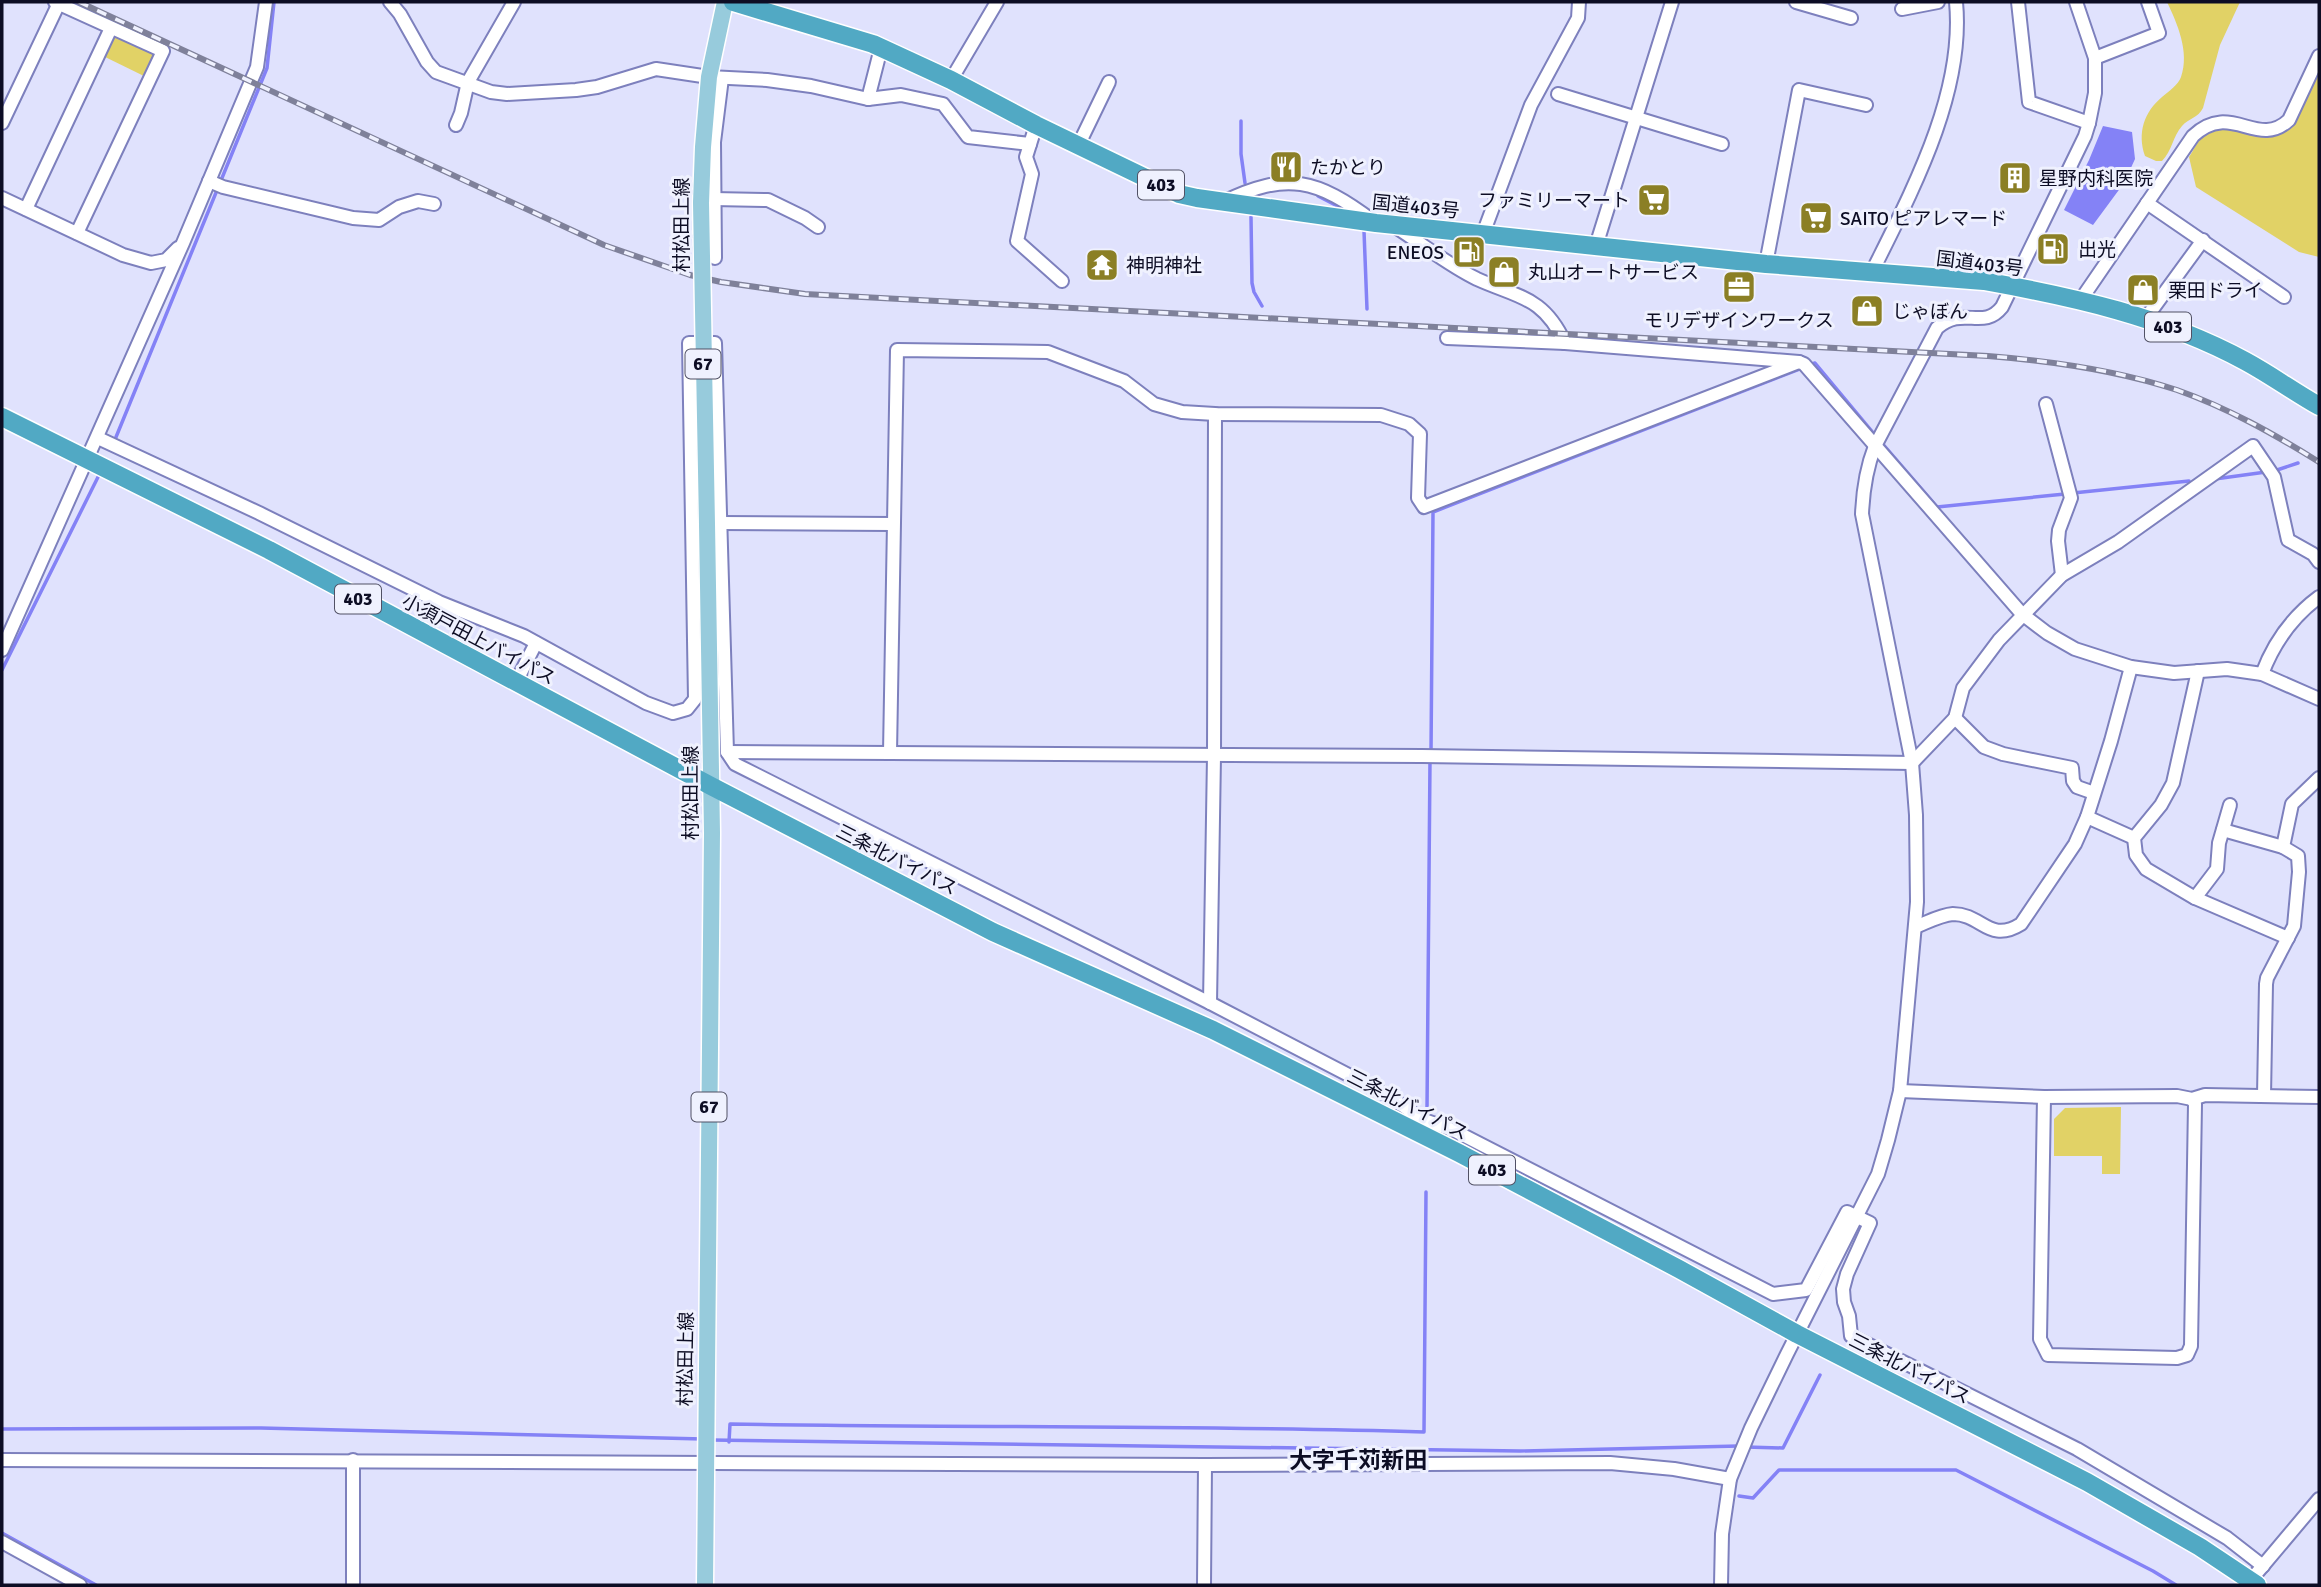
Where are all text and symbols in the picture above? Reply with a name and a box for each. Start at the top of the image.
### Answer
restaurant icon: たかとり [1267,148,1305,186]
place label: たかとり [1310,156,1386,180]
building icon: 星野内科医院 [1996,159,2034,197]
place label: 星野内科医院 [2039,167,2153,191]
road number: 403 [1138,170,1184,200]
street label: 村松田上線 [670,177,694,273]
supermarket icon: ファミリーマート [1635,181,1673,219]
place label: ファミリーマート [1478,189,1630,213]
street label: 国道403号 [1371,190,1461,224]
supermarket icon: SAITO ピアレマード [1797,199,1835,237]
place label: SAITO ピアレマード [1840,207,2007,231]
fuel station icon: 出光 [2034,230,2072,268]
fuel station icon: ENEOS [1450,233,1488,271]
place label: 出光 [2078,238,2116,262]
place label: ENEOS [1387,241,1444,265]
temple icon: 神明神社 [1083,246,1121,284]
street label: 国道403号 [1935,247,2025,281]
shop icon: 丸山オートサービス [1485,253,1523,291]
place label: 神明神社 [1126,254,1202,278]
place label: 丸山オートサービス [1528,261,1699,285]
office icon: モリデザインワークス [1720,268,1758,306]
shop icon: 栗田ドライ [2124,271,2162,309]
place label: 栗田ドライ [2168,279,2263,303]
shop icon: じゃぼん [1848,292,1886,330]
place label: じゃぼん [1892,300,1968,324]
place label: モリデザインワークス [1644,309,1834,333]
road number: 403 [2145,312,2191,342]
road number: 67 [686,350,720,378]
road number: 403 [335,584,381,614]
street label: 小須戸田上バイパス [398,589,559,691]
street label: 村松田上線 [679,745,703,841]
street label: 三条北バイパス [832,819,961,901]
street label: 三条北バイパス [1343,1064,1472,1146]
road number: 67 [692,1092,726,1122]
road number: 403 [1469,1156,1515,1184]
street label: 村松田上線 [673,1311,699,1407]
street label: 三条北バイパス [1845,1328,1974,1410]
district label: 大字千苅新田 [1289,1446,1427,1475]

